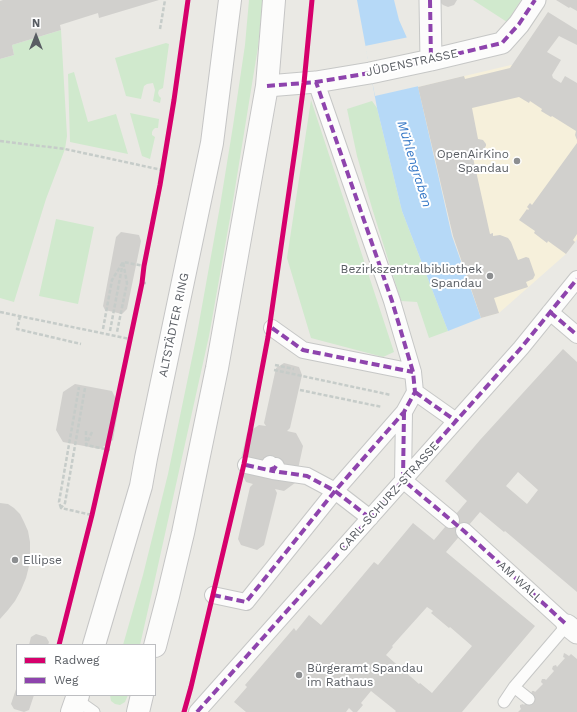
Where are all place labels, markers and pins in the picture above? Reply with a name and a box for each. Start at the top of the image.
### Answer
place label: OpenAirKino Spandau [437,147,509,175]
marker: OpenAirKino Spandau [512,156,522,166]
place label: Bezirkszentralbibliothek Spandau [341,262,482,290]
marker: Bezirkszentralbibliothek Spandau [485,271,495,281]
place label: Ellipse [23,553,62,567]
marker: Ellipse [10,555,20,565]
place label: Bürgeramt Spandau im Rathaus [307,661,423,689]
marker: Bürgeramt Spandau im Rathaus [294,670,304,680]

